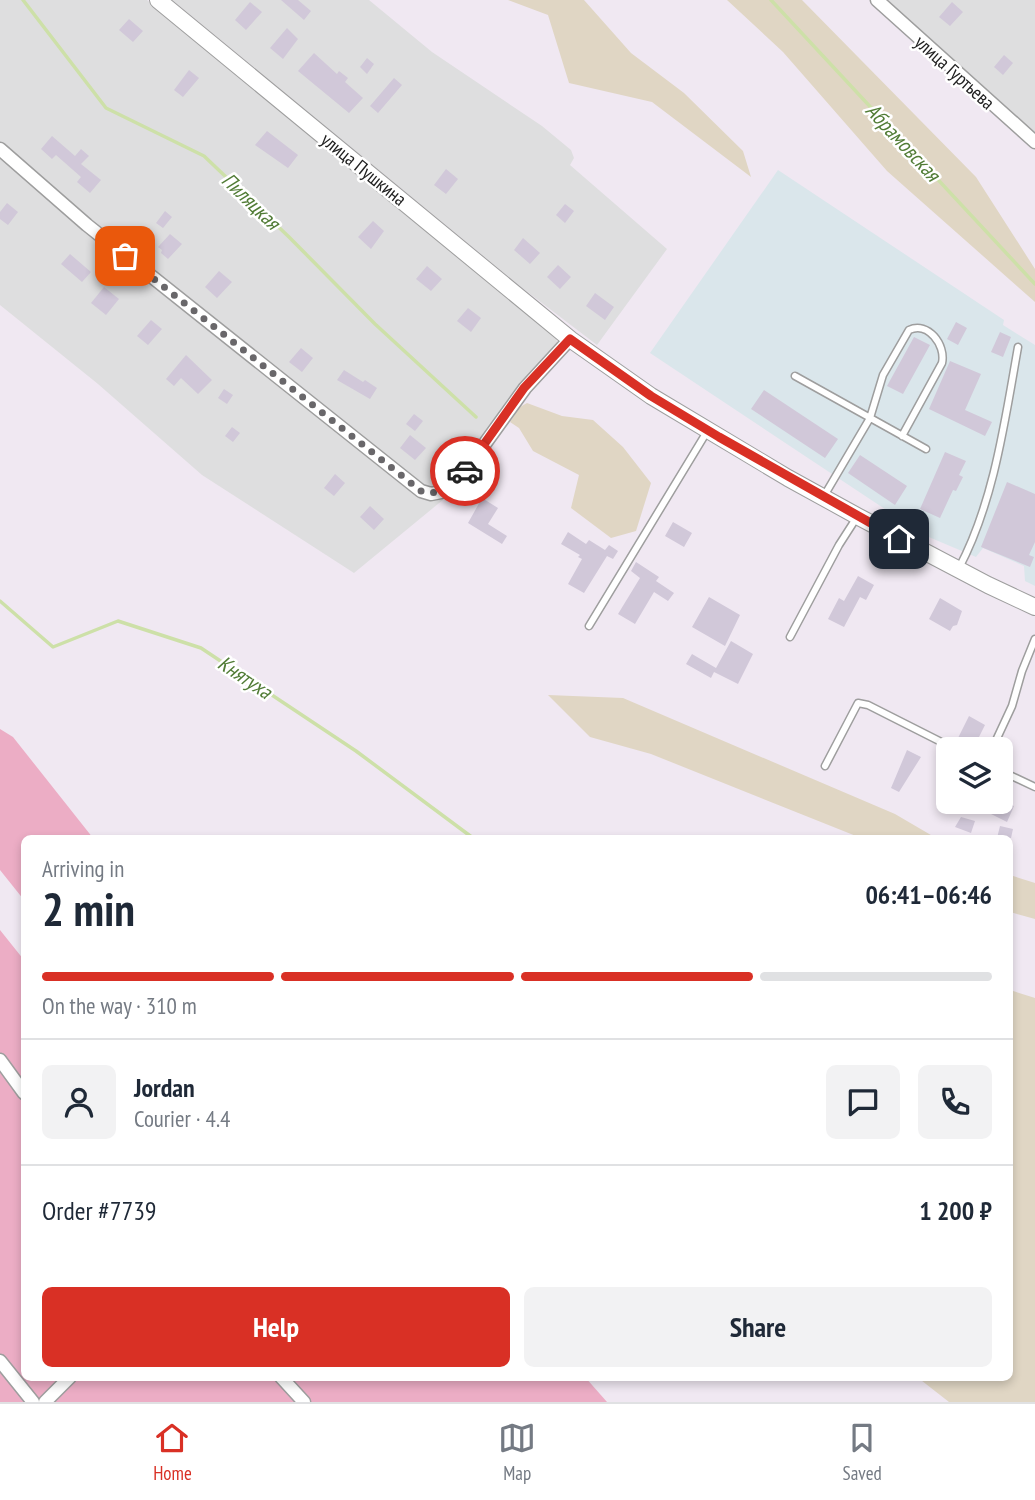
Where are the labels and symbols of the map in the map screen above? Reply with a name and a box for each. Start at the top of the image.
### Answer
street label: улица Гуртьева [910,30,1000,114]
water label: Абрамовская [860,97,947,188]
street label: улица Пушкина [316,127,412,211]
water label: Пиляцкая [216,167,287,237]
pin [95,226,155,286]
courier [430,436,500,506]
pin [869,509,929,569]
water label: Княтуха [213,649,278,706]

